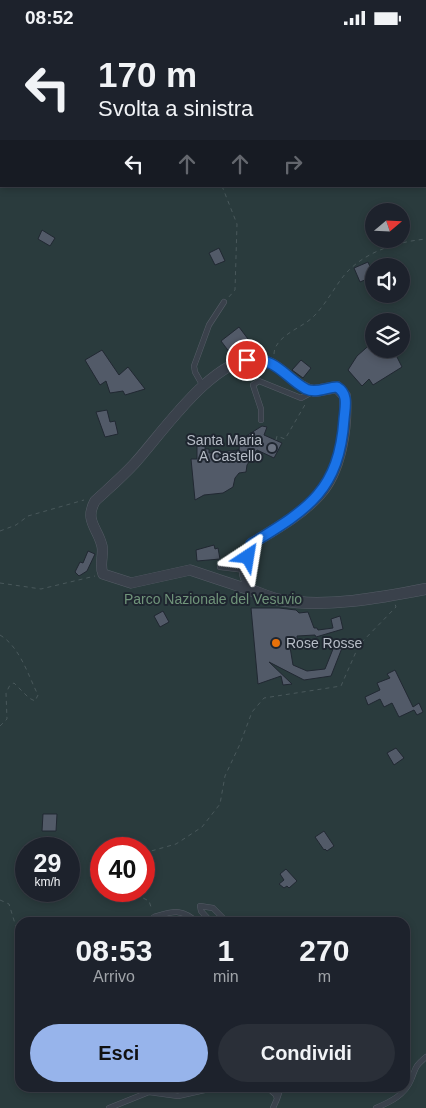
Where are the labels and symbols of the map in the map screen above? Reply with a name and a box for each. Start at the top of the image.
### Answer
north arrow [365,203,410,247]
pin [226,339,268,381]
place label: Santa Maria A Castello [187,432,262,464]
marker: Santa Maria A Castello [266,442,278,454]
position arrow [221,530,273,582]
park label: Parco Nazionale del Vesuvio [124,591,302,607]
place label: Rose Rosse [286,635,362,651]
marker: Rose Rosse [270,637,282,649]
speed limit sign: 40 [90,837,155,902]

